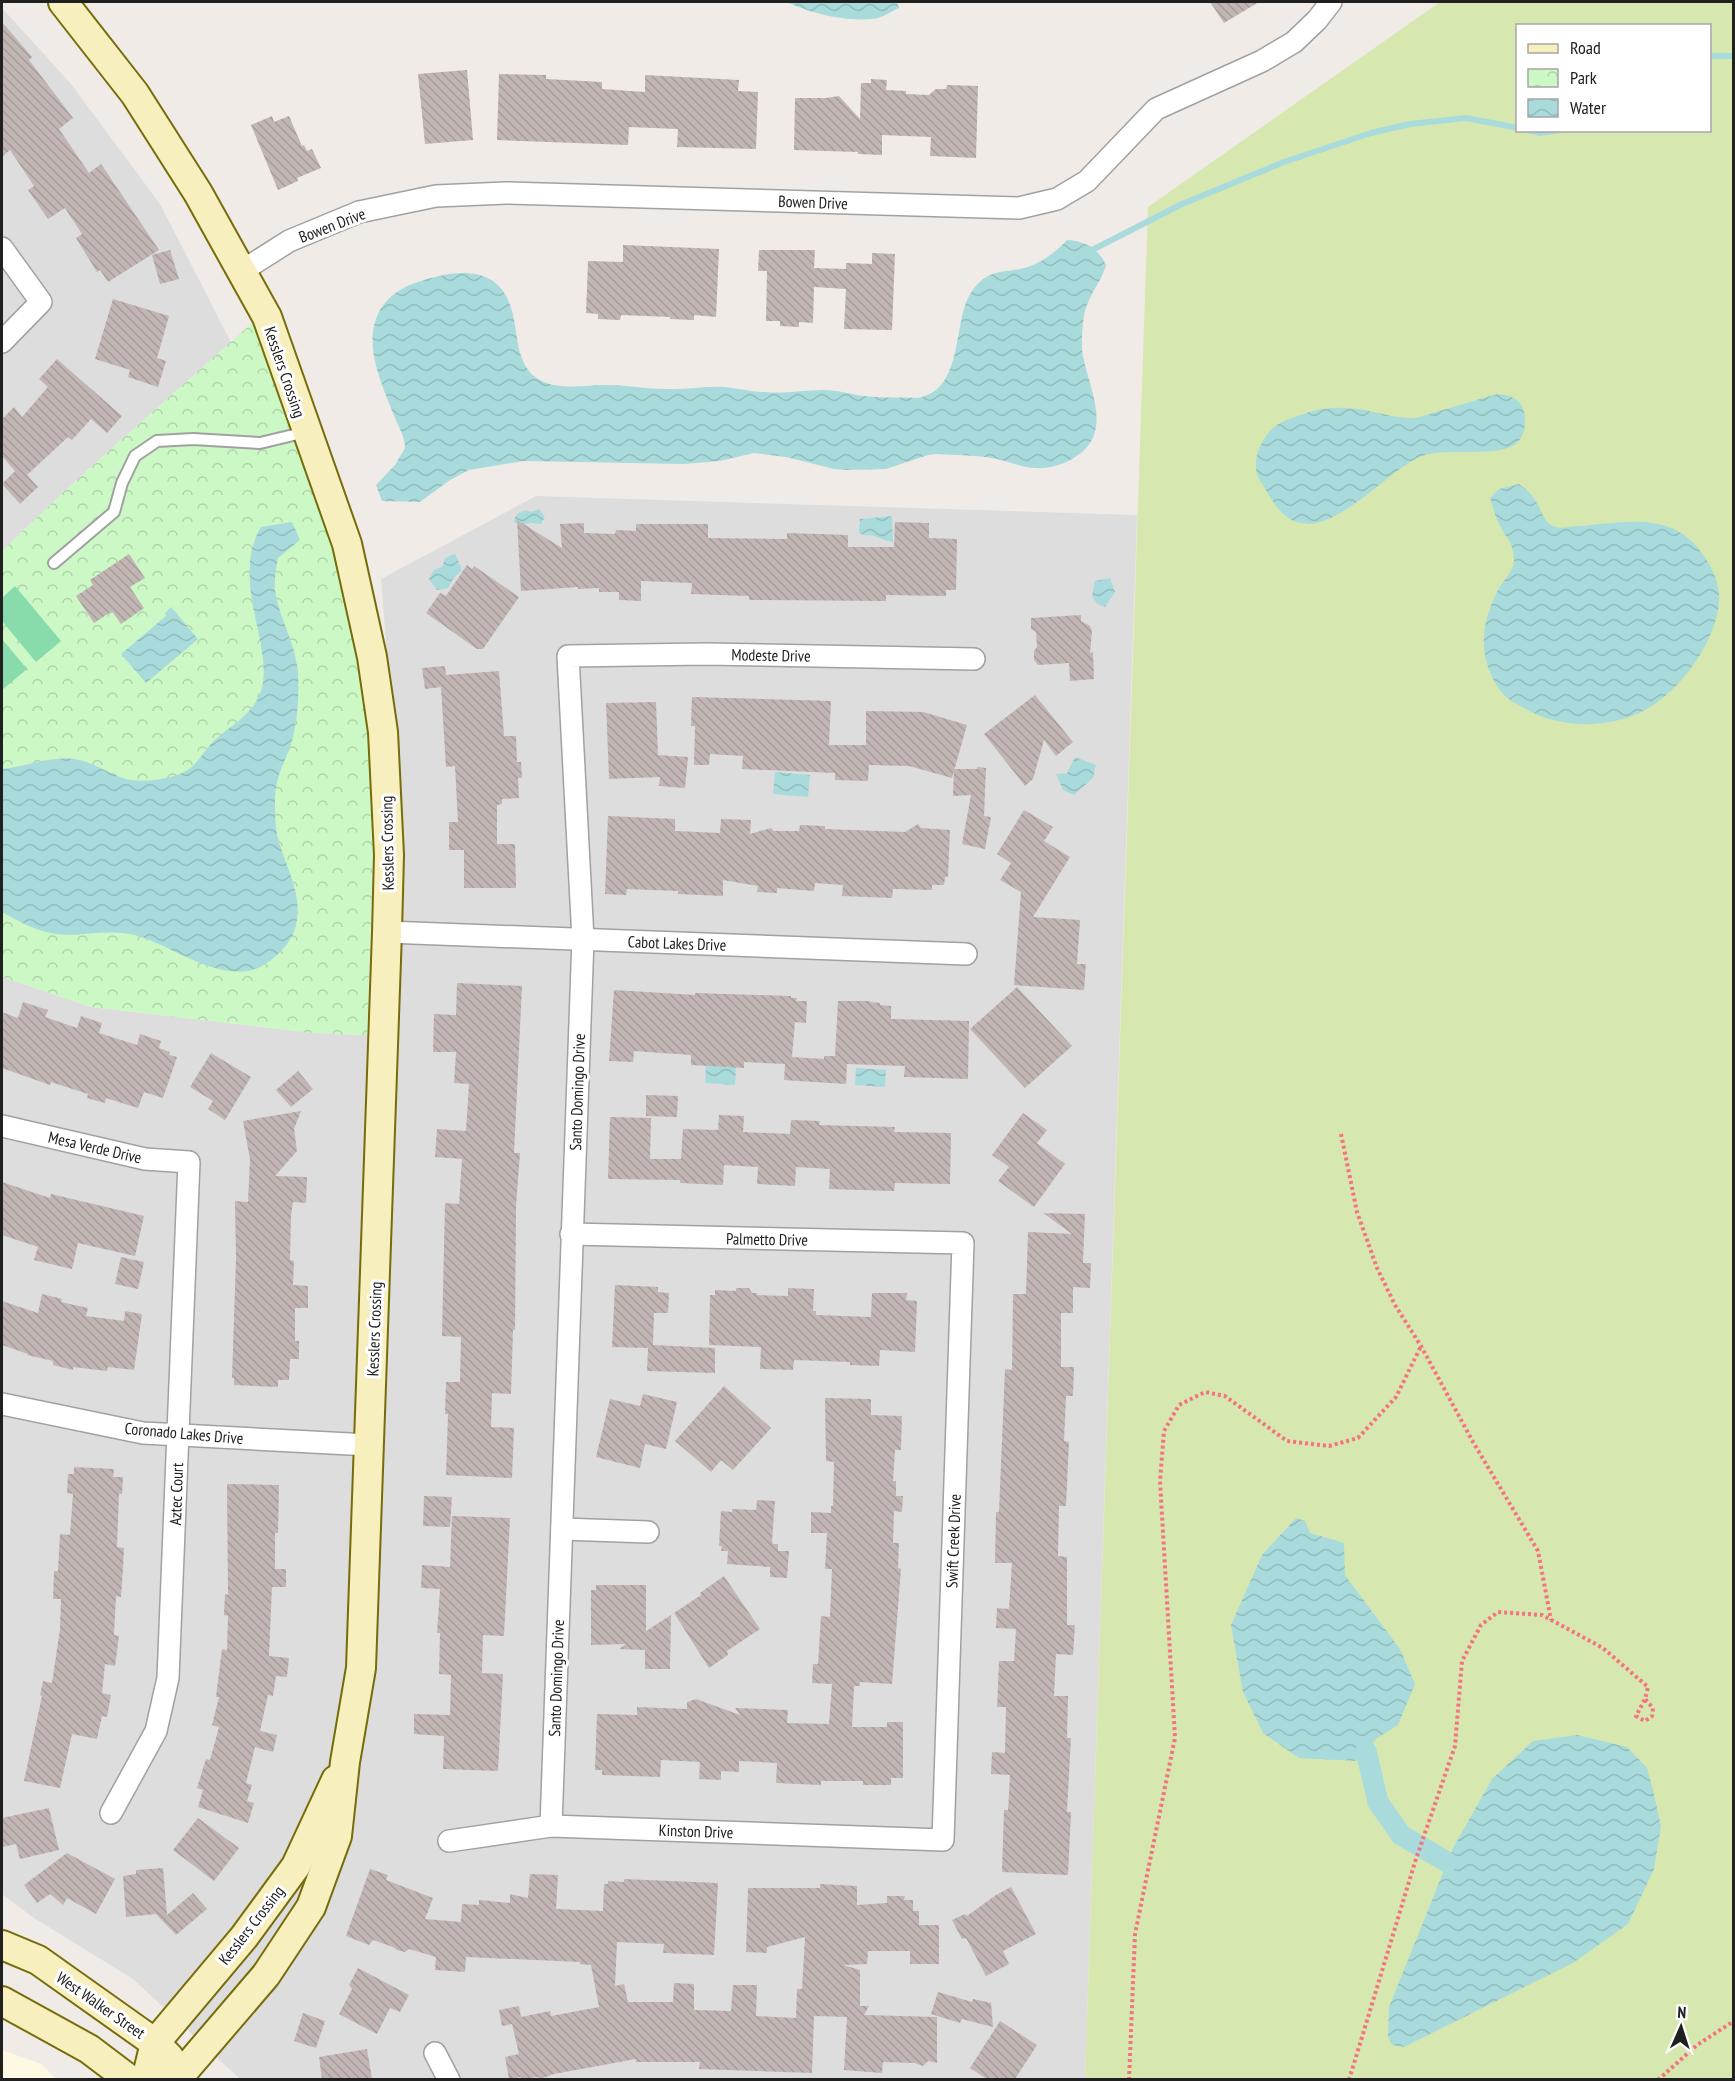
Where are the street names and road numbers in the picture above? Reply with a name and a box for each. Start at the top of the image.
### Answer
street label: Bowen Drive [778,191,848,213]
street label: Bowen Drive [296,203,368,247]
street label: Kesslers Crossing [260,324,310,420]
street label: Modeste Drive [731,644,811,666]
street label: Kesslers Crossing [376,795,398,891]
street label: Cabot Lakes Drive [627,931,727,955]
street label: Santo Domingo Drive [565,1033,589,1151]
street label: Mesa Verde Drive [46,1127,144,1167]
street label: Palmetto Drive [726,1228,808,1250]
street label: Kesslers Crossing [362,1281,386,1377]
street label: Coronado Lakes Drive [124,1418,244,1448]
street label: Aztec Court [165,1462,187,1526]
street label: Swift Creek Drive [941,1494,965,1588]
street label: Santo Domingo Drive [544,1619,568,1737]
street label: Kinston Drive [658,1820,734,1842]
street label: Kesslers Crossing [214,1881,288,1969]
street label: West Walker Street [53,1967,150,2043]

